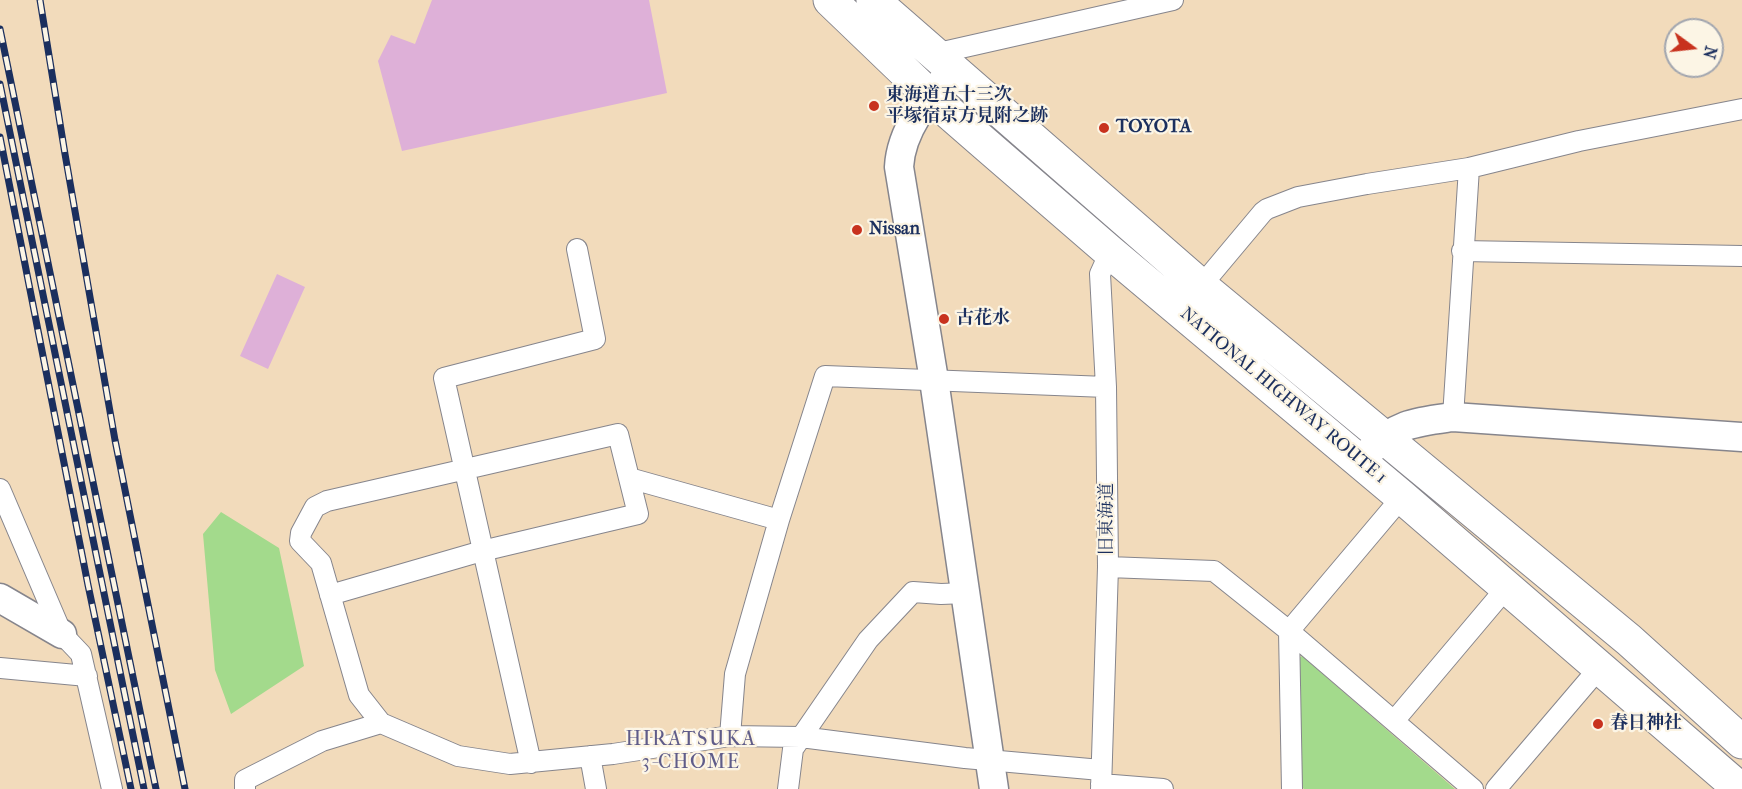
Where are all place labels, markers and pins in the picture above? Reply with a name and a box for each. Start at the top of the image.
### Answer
place label: 東海道五十三次 平塚宿京方見附之跡 [886,85,1048,128]
marker: 東海道五十三次 平塚宿京方見附之跡 [867,99,881,113]
place label: TOYOTA [1116,117,1191,139]
marker: TOYOTA [1097,121,1111,135]
place label: Nissan [869,219,920,241]
marker: Nissan [850,223,864,237]
place label: 古花水 [956,308,1010,330]
marker: 古花水 [937,312,951,326]
place label: 春日神社 [1610,713,1682,735]
marker: 春日神社 [1591,717,1605,731]

